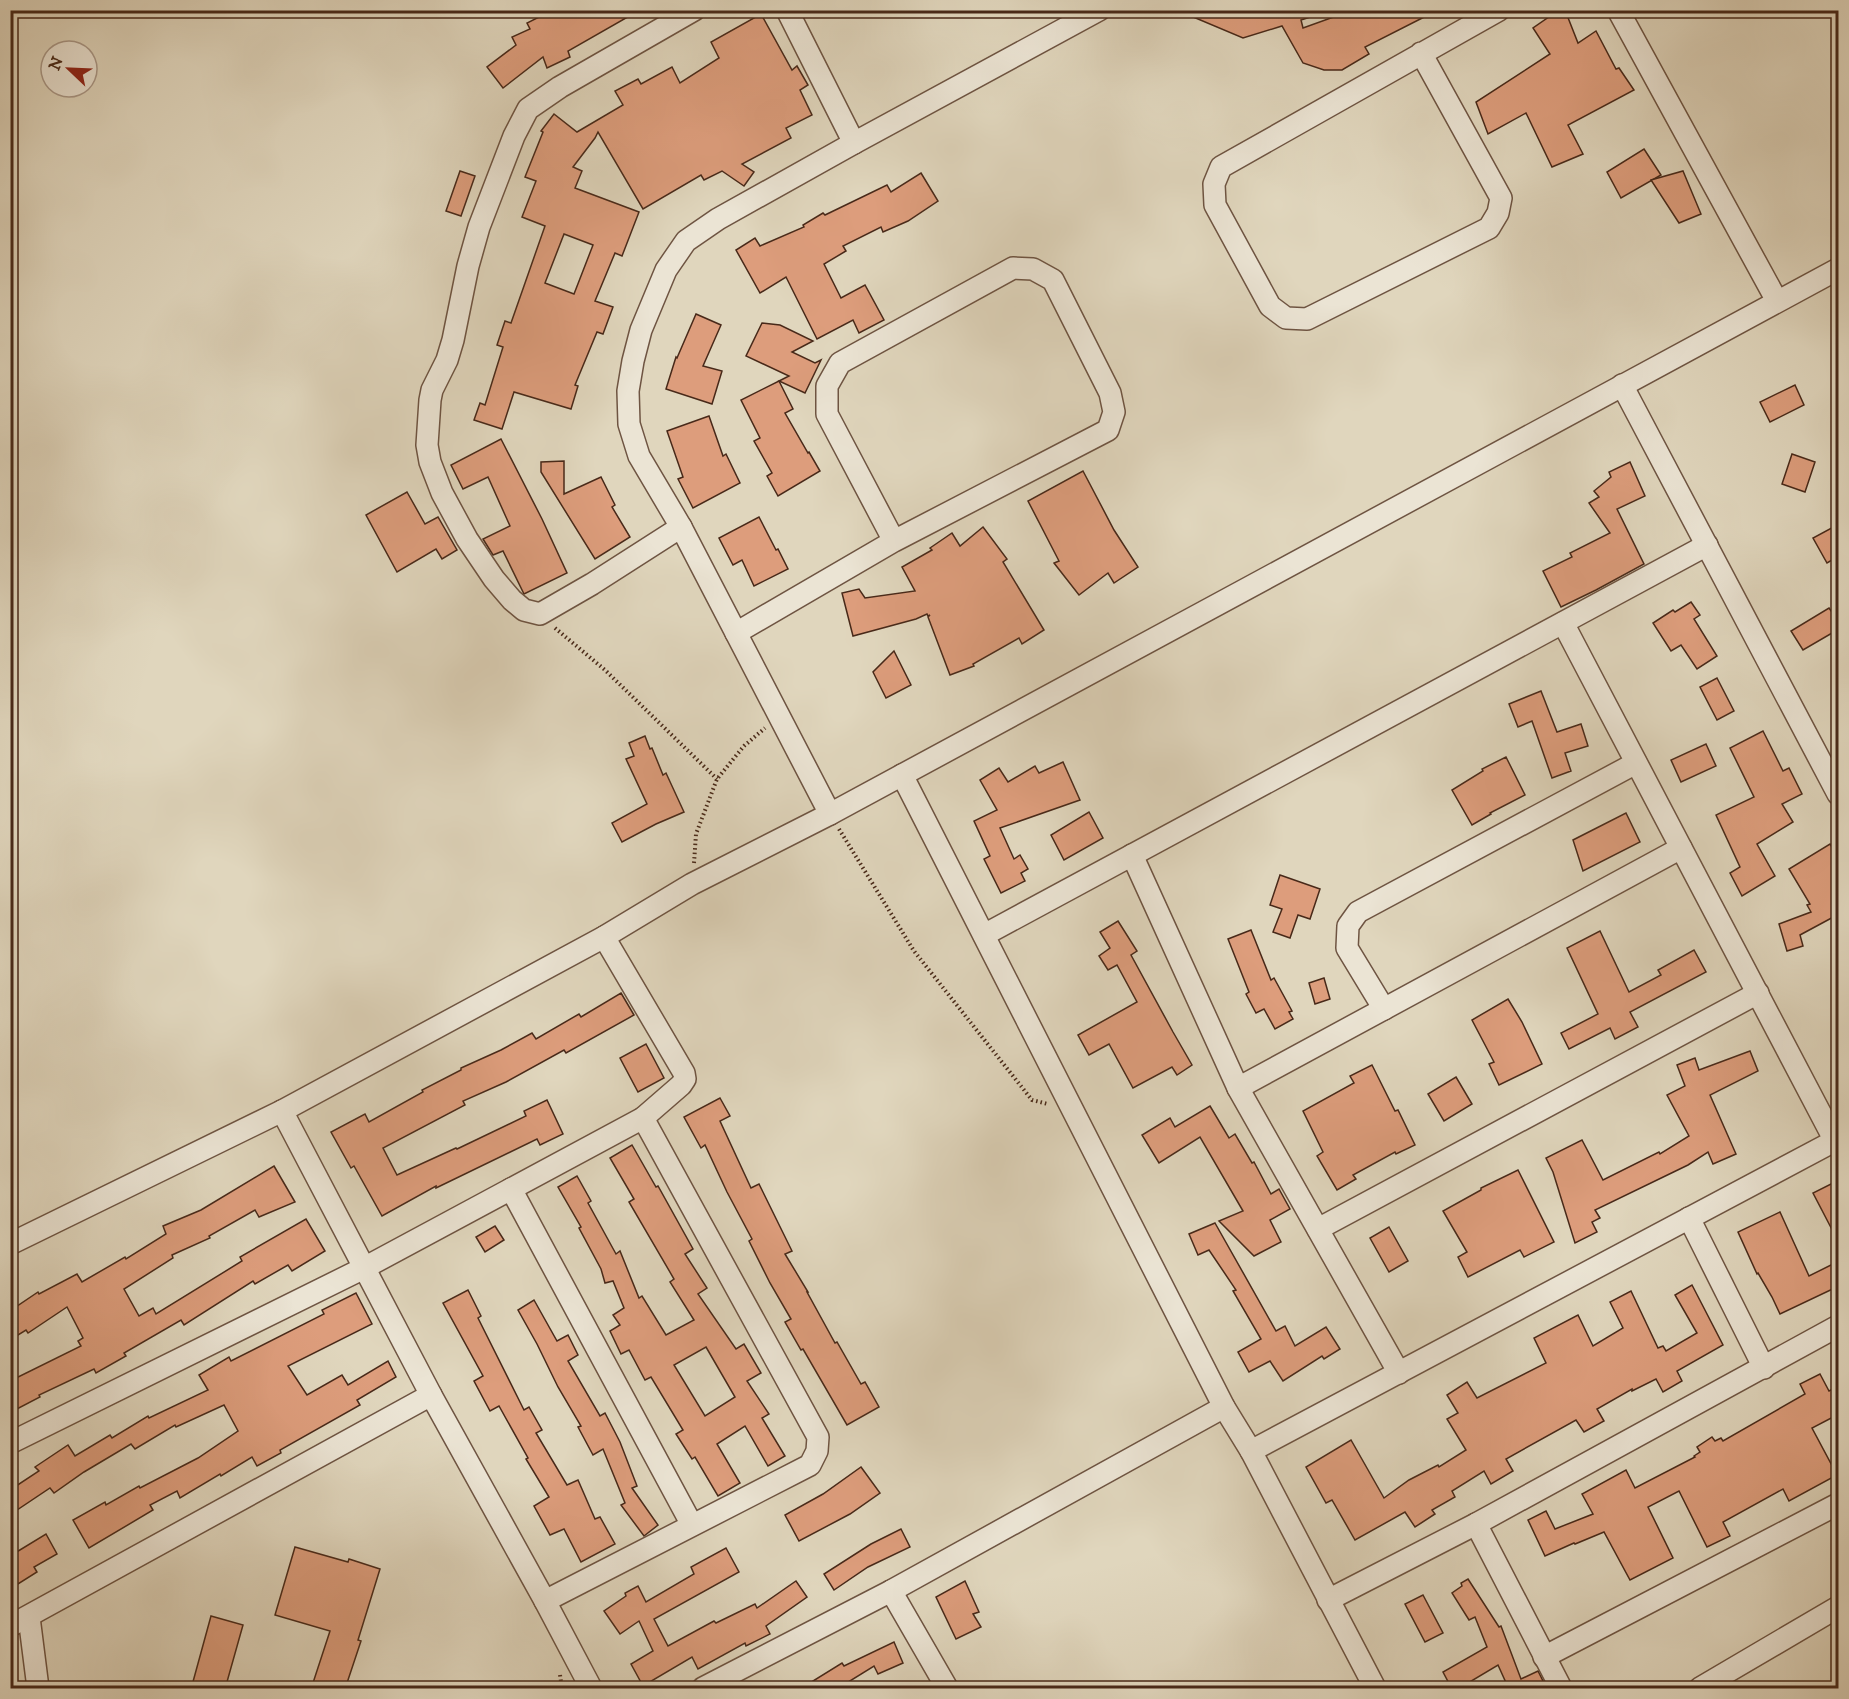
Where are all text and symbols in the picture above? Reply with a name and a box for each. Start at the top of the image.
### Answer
north arrow [39,39,99,99]
text: N [44,54,68,73]

